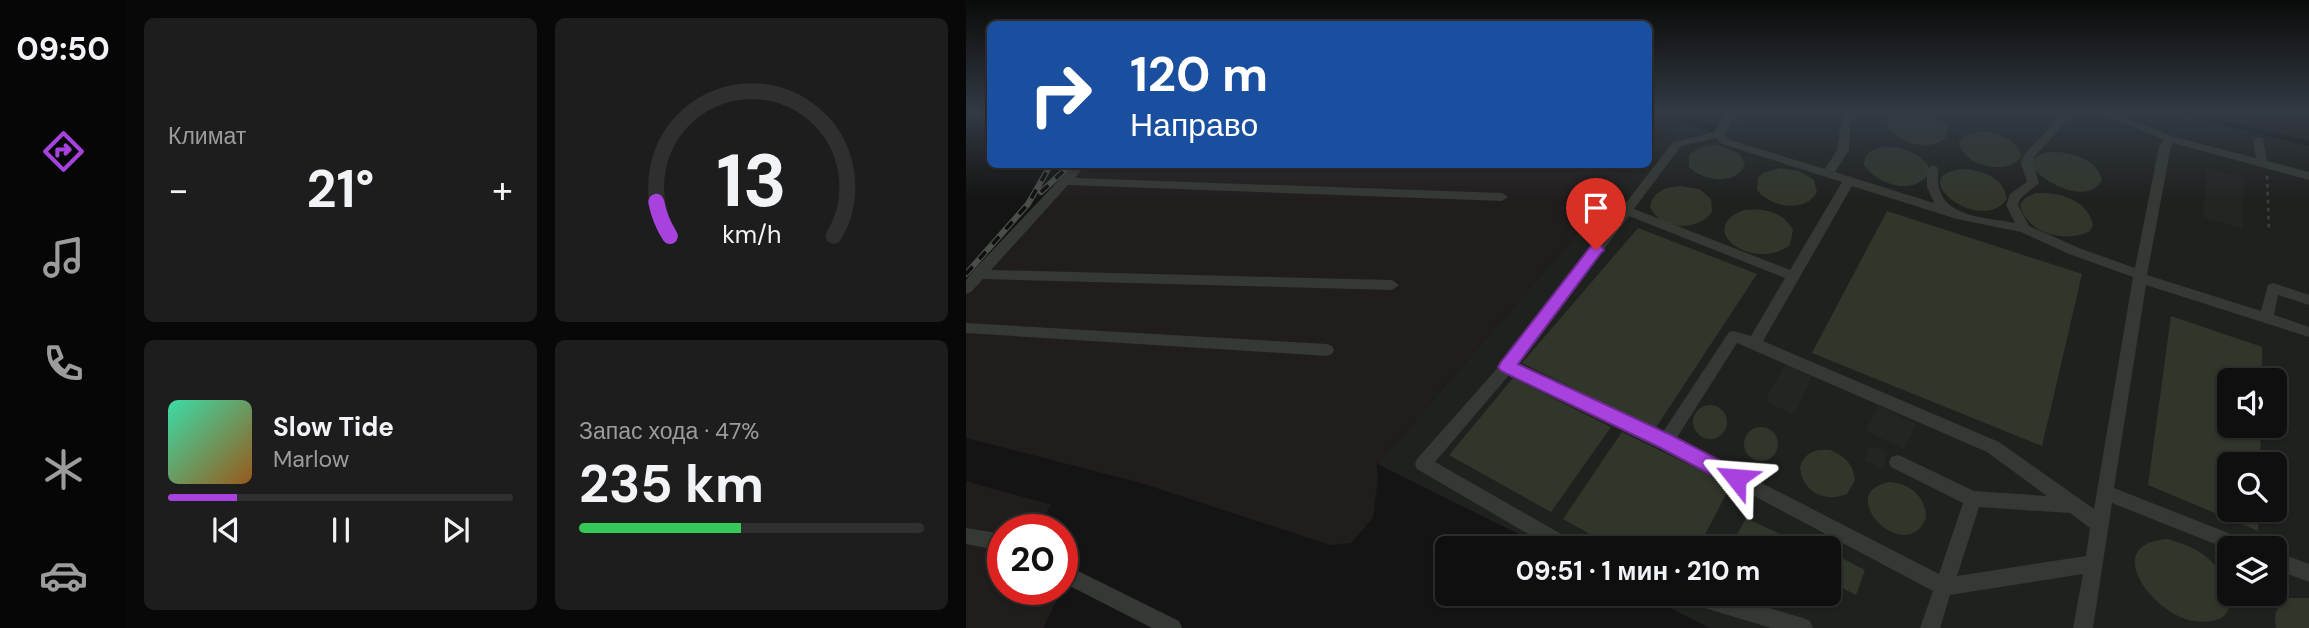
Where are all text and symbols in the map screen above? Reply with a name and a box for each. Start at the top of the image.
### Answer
text: 09:50 [16,28,110,70]
text: 120 m [1130,42,1268,106]
icon: right [1015,49,1106,140]
text: Направо [1130,104,1258,146]
text: Климат [168,121,246,151]
icon: directions [39,127,88,176]
text: 13 [716,134,787,229]
text: 21° [307,155,374,223]
text: − [168,165,189,215]
text: + [492,165,513,215]
pin [1566,178,1626,250]
icon: arrive [1577,189,1615,227]
text: km/h [722,218,781,251]
icon: music [39,233,88,282]
icon: phone [39,339,88,388]
map controls [2217,368,2287,606]
button: sound [2217,368,2287,438]
text: Slow Tide [273,410,394,444]
text: Запас хода · 47% [579,416,759,446]
position arrow [1699,441,1773,515]
text: Marlow [273,444,349,474]
icon: climate [39,445,88,494]
text: 235 km [579,450,764,518]
button: search [2217,452,2287,522]
icon: previous [207,511,245,549]
icon: pause [322,511,360,549]
icon: next [437,511,475,549]
speed limit sign: 20 [987,514,1078,605]
button: layers [2217,536,2287,606]
icon: car [39,551,88,600]
text: 09:51 · 1 мин · 210 m [1516,554,1760,588]

